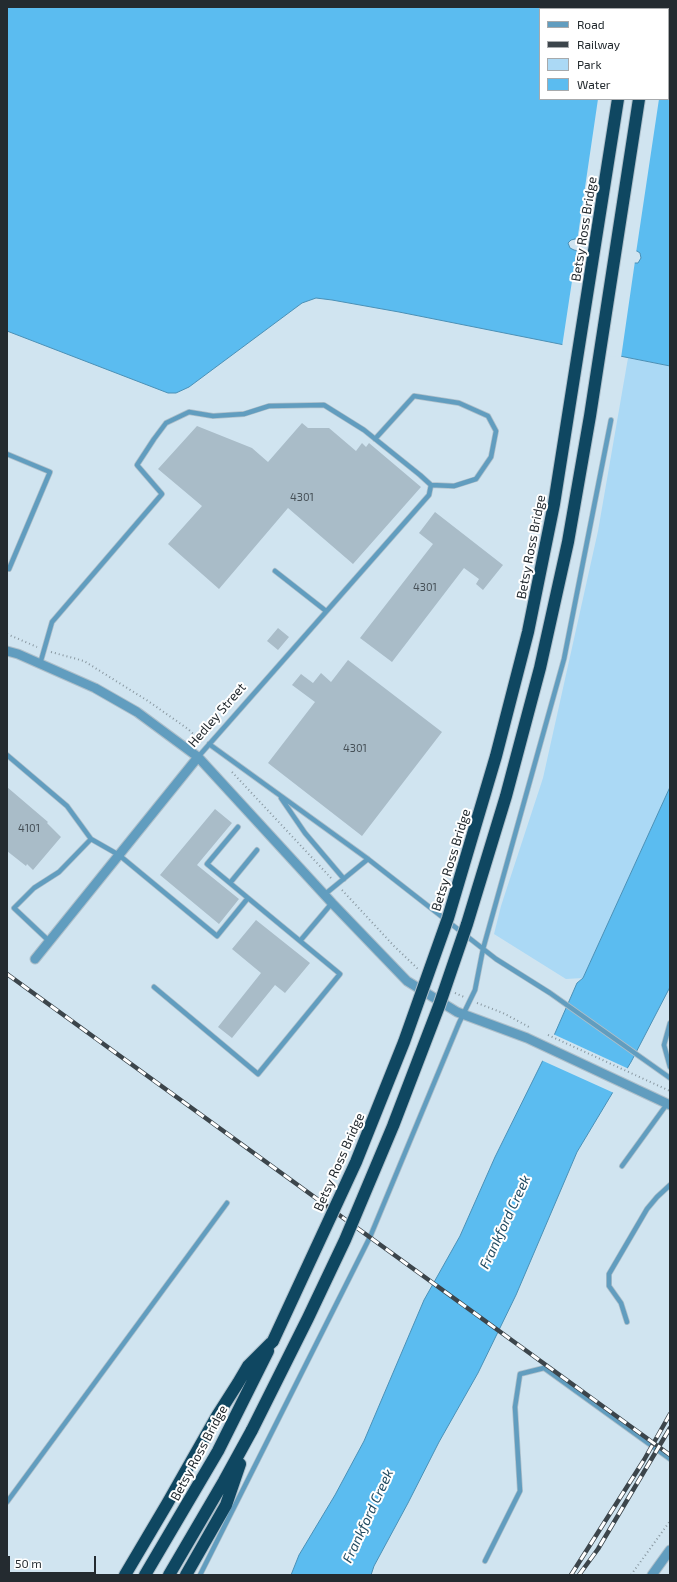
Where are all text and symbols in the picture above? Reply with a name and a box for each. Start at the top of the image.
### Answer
legend [539,8,669,100]
text: Road [577,17,605,31]
text: Railway [577,37,620,51]
text: Park [577,57,602,71]
text: Water [577,77,611,91]
street label: Betsy Ross Bridge [568,175,600,283]
house number: 4301 [290,490,314,504]
street label: Betsy Ross Bridge [513,494,549,600]
house number: 4301 [413,580,437,594]
street label: Hedley Street [185,680,249,750]
house number: 4301 [343,741,367,755]
street label: Betsy Ross Bridge [428,807,474,913]
house number: 4101 [18,821,40,835]
street label: Betsy Ross Bridge [310,1110,368,1214]
water label: Frankford Creek [476,1172,534,1272]
street label: Betsy Ross Bridge [167,1403,231,1503]
water label: Frankford Creek [339,1466,397,1566]
scale bar [10,1548,98,1574]
text: 50 m [15,1556,42,1570]

